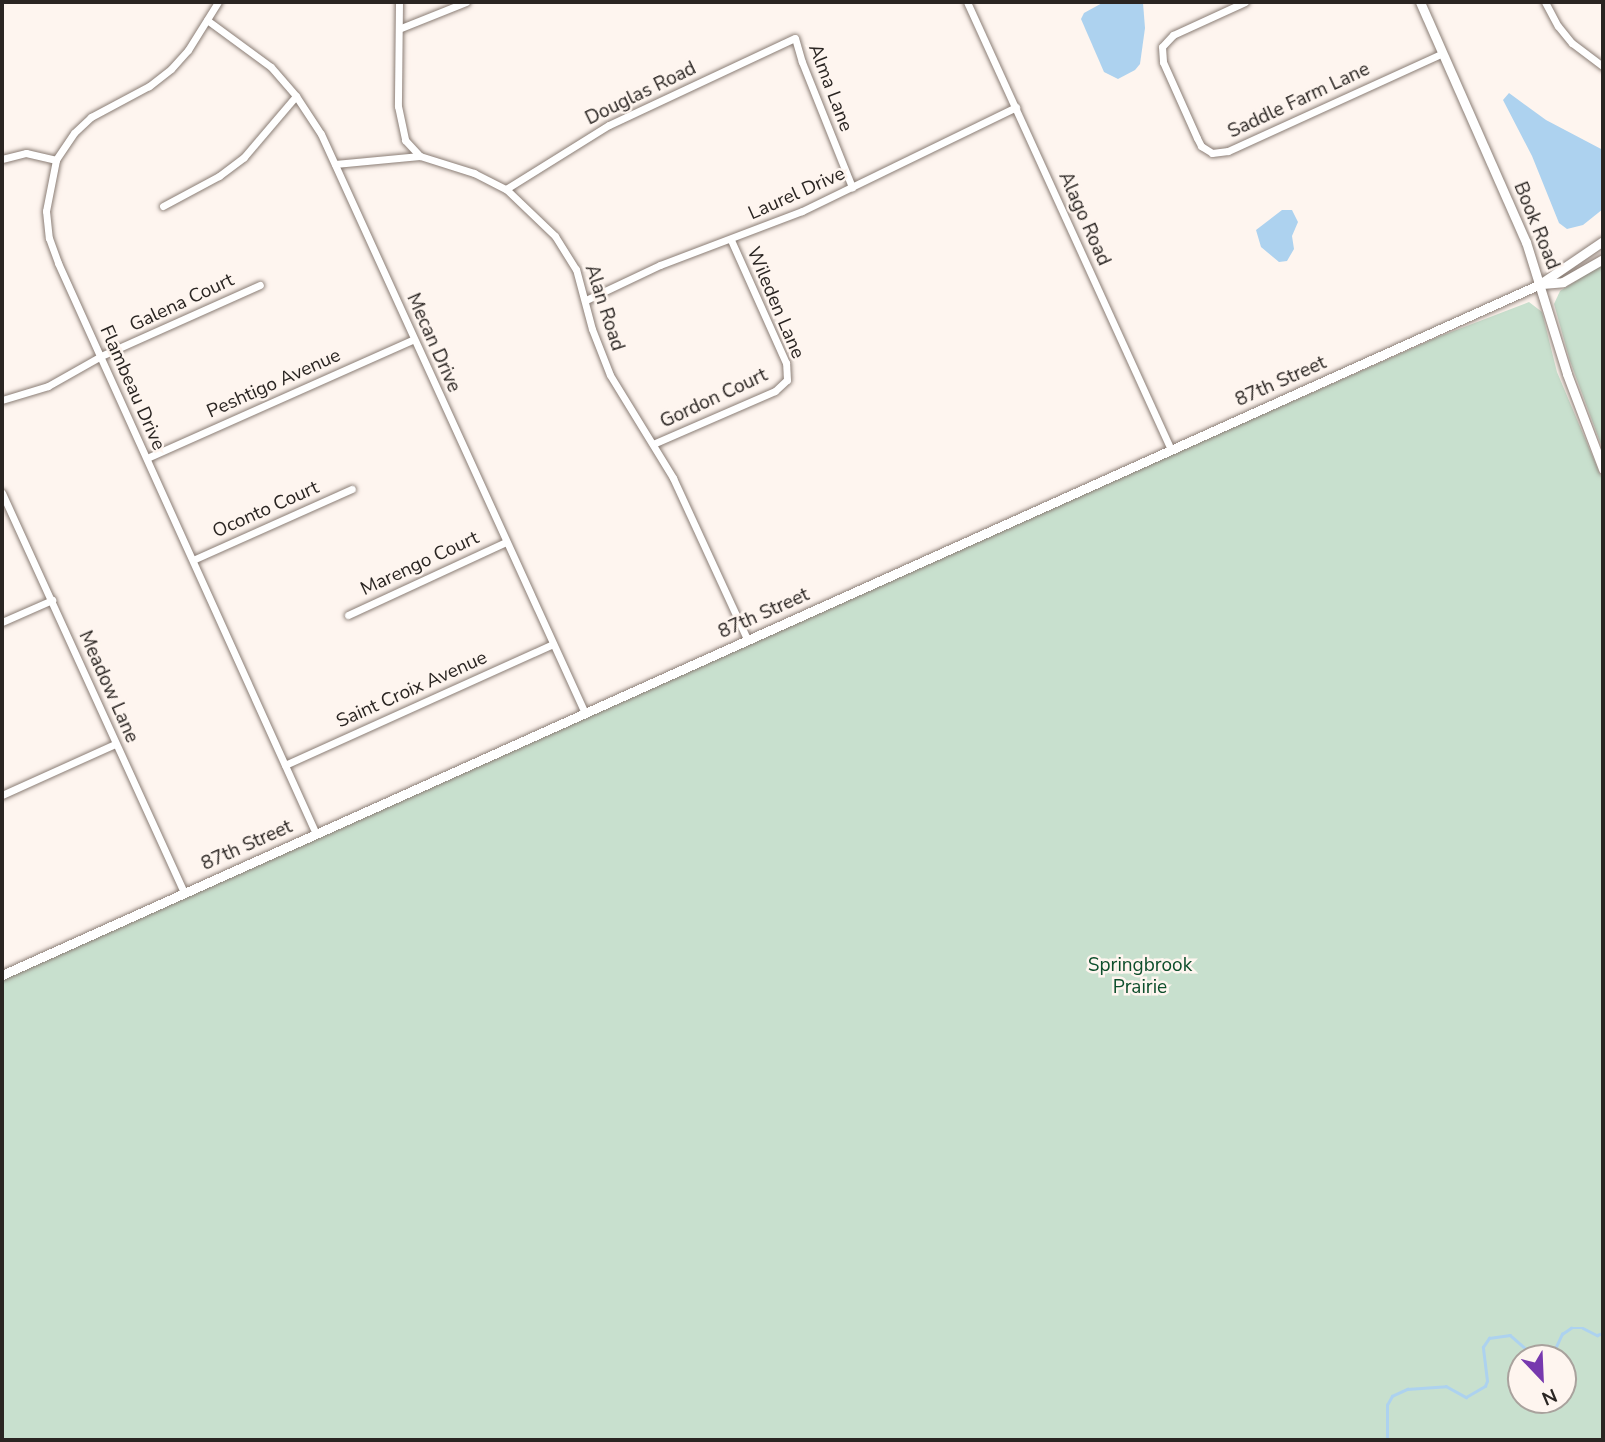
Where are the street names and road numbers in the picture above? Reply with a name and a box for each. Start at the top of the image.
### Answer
street label: Alma Lane [803,41,857,135]
street label: Douglas Road [582,57,700,131]
street label: Saddle Farm Lane [1225,58,1373,144]
street label: Laurel Drive [745,163,849,225]
street label: Alago Road [1053,169,1115,269]
street label: Book Road [1508,179,1564,273]
street label: Wileden Lane [741,244,809,362]
street label: Alan Road [579,262,629,354]
street label: Galena Court [126,269,238,337]
street label: Mecan Drive [401,290,465,396]
street label: Flambeau Drive [94,322,170,454]
street label: Peshtigo Avenue [204,344,344,424]
street label: 87th Street [1232,352,1330,412]
street label: Gordon Court [657,364,771,434]
street label: Oconto Court [209,476,323,544]
street label: Marengo Court [357,527,483,601]
street label: 87th Street [715,584,813,644]
street label: Meadow Lane [73,628,143,746]
street label: Saint Croix Avenue [333,647,491,733]
street label: 87th Street [198,816,296,876]

